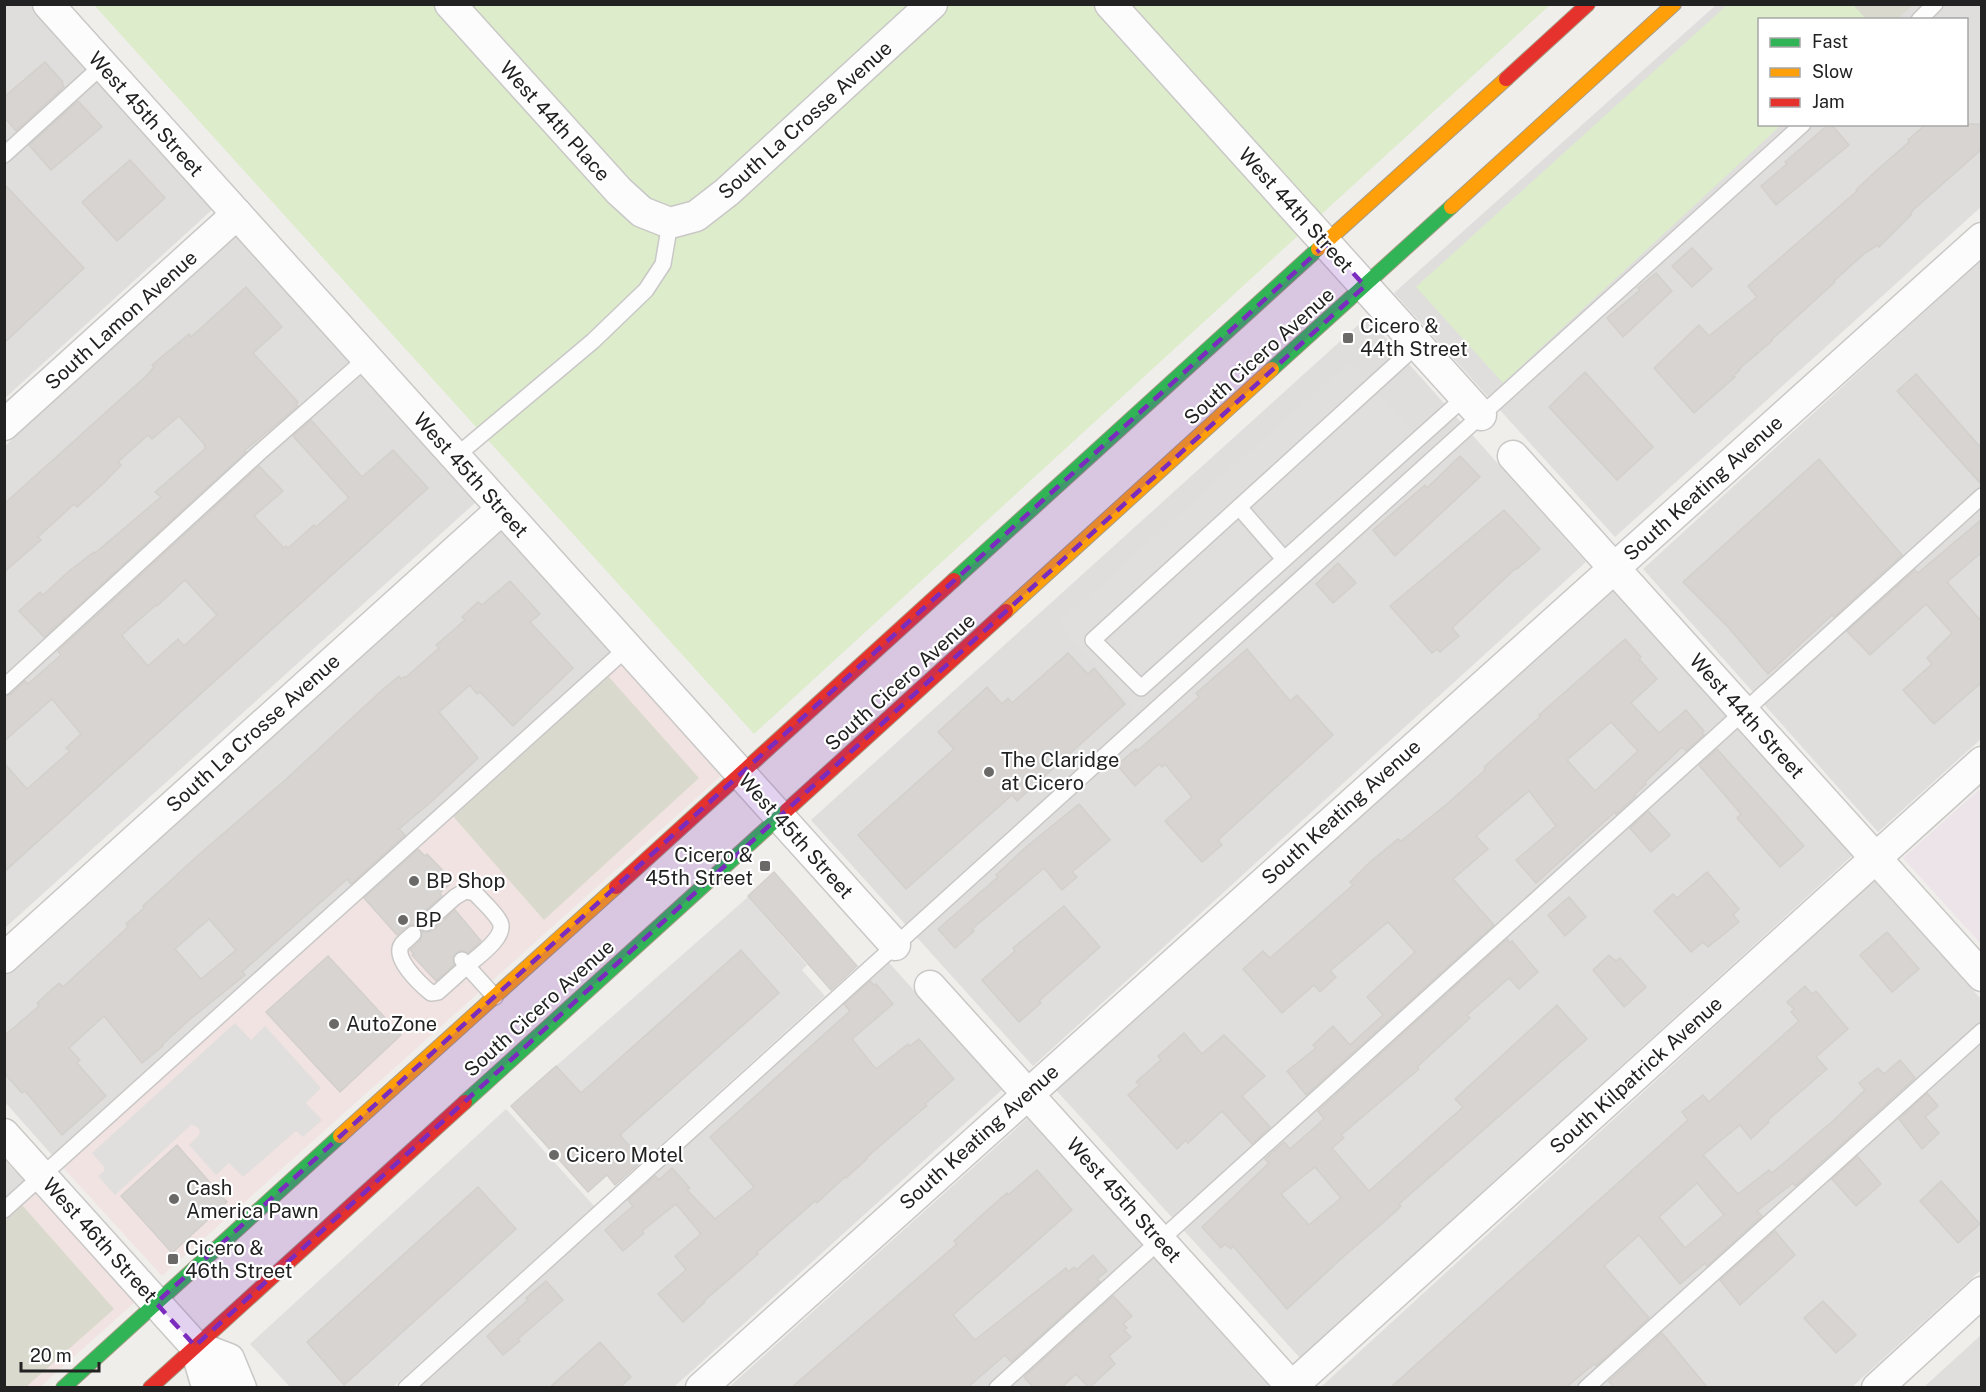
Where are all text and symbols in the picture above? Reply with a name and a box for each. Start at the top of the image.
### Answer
legend [1758,18,1968,126]
text: Fast [1812,31,1848,52]
street label: South La Crosse Avenue [713,36,897,204]
street label: West 45th Street [84,47,208,181]
street label: West 44th Place [495,56,615,186]
text: Slow [1812,61,1853,82]
text: Jam [1812,91,1845,112]
street label: West 44th Street [1234,143,1358,277]
street label: South Lamon Avenue [40,245,202,395]
street label: South Cicero Avenue [1179,282,1339,430]
place label: Cicero & 44th Street [1360,314,1468,361]
marker: Cicero & 44th Street [1341,331,1355,345]
street label: West 45th Street [409,408,533,542]
street label: South Keating Avenue [1619,410,1787,566]
street label: South Cicero Avenue [820,608,980,756]
street label: South La Crosse Avenue [161,649,345,817]
street label: West 44th Street [1685,649,1809,783]
street label: South Keating Avenue [1257,734,1425,890]
place label: The Claridge at Cicero [1001,748,1119,795]
marker: The Claridge at Cicero [982,765,996,779]
street label: West 45th Street [734,769,858,903]
place label: Cicero & 45th Street [645,843,753,890]
marker: Cicero & 45th Street [758,859,772,873]
place label: BP Shop [426,869,505,893]
marker: BP Shop [407,874,421,888]
place label: BP [415,908,442,932]
marker: BP [396,913,410,927]
street label: South Cicero Avenue [459,934,619,1082]
street label: South Kilpatrick Avenue [1545,991,1727,1159]
place label: AutoZone [346,1012,437,1036]
marker: AutoZone [327,1017,341,1031]
street label: South Keating Avenue [895,1059,1063,1215]
street label: West 45th Street [1062,1133,1186,1267]
place label: Cicero Motel [566,1143,684,1167]
marker: Cicero Motel [547,1148,561,1162]
street label: West 46th Street [38,1173,162,1307]
place label: Cash America Pawn [186,1176,319,1223]
marker: Cash America Pawn [167,1192,181,1206]
place label: Cicero & 46th Street [185,1236,293,1283]
marker: Cicero & 46th Street [166,1252,180,1266]
scale bar [21,1335,99,1373]
text: 20 m [30,1345,72,1366]

